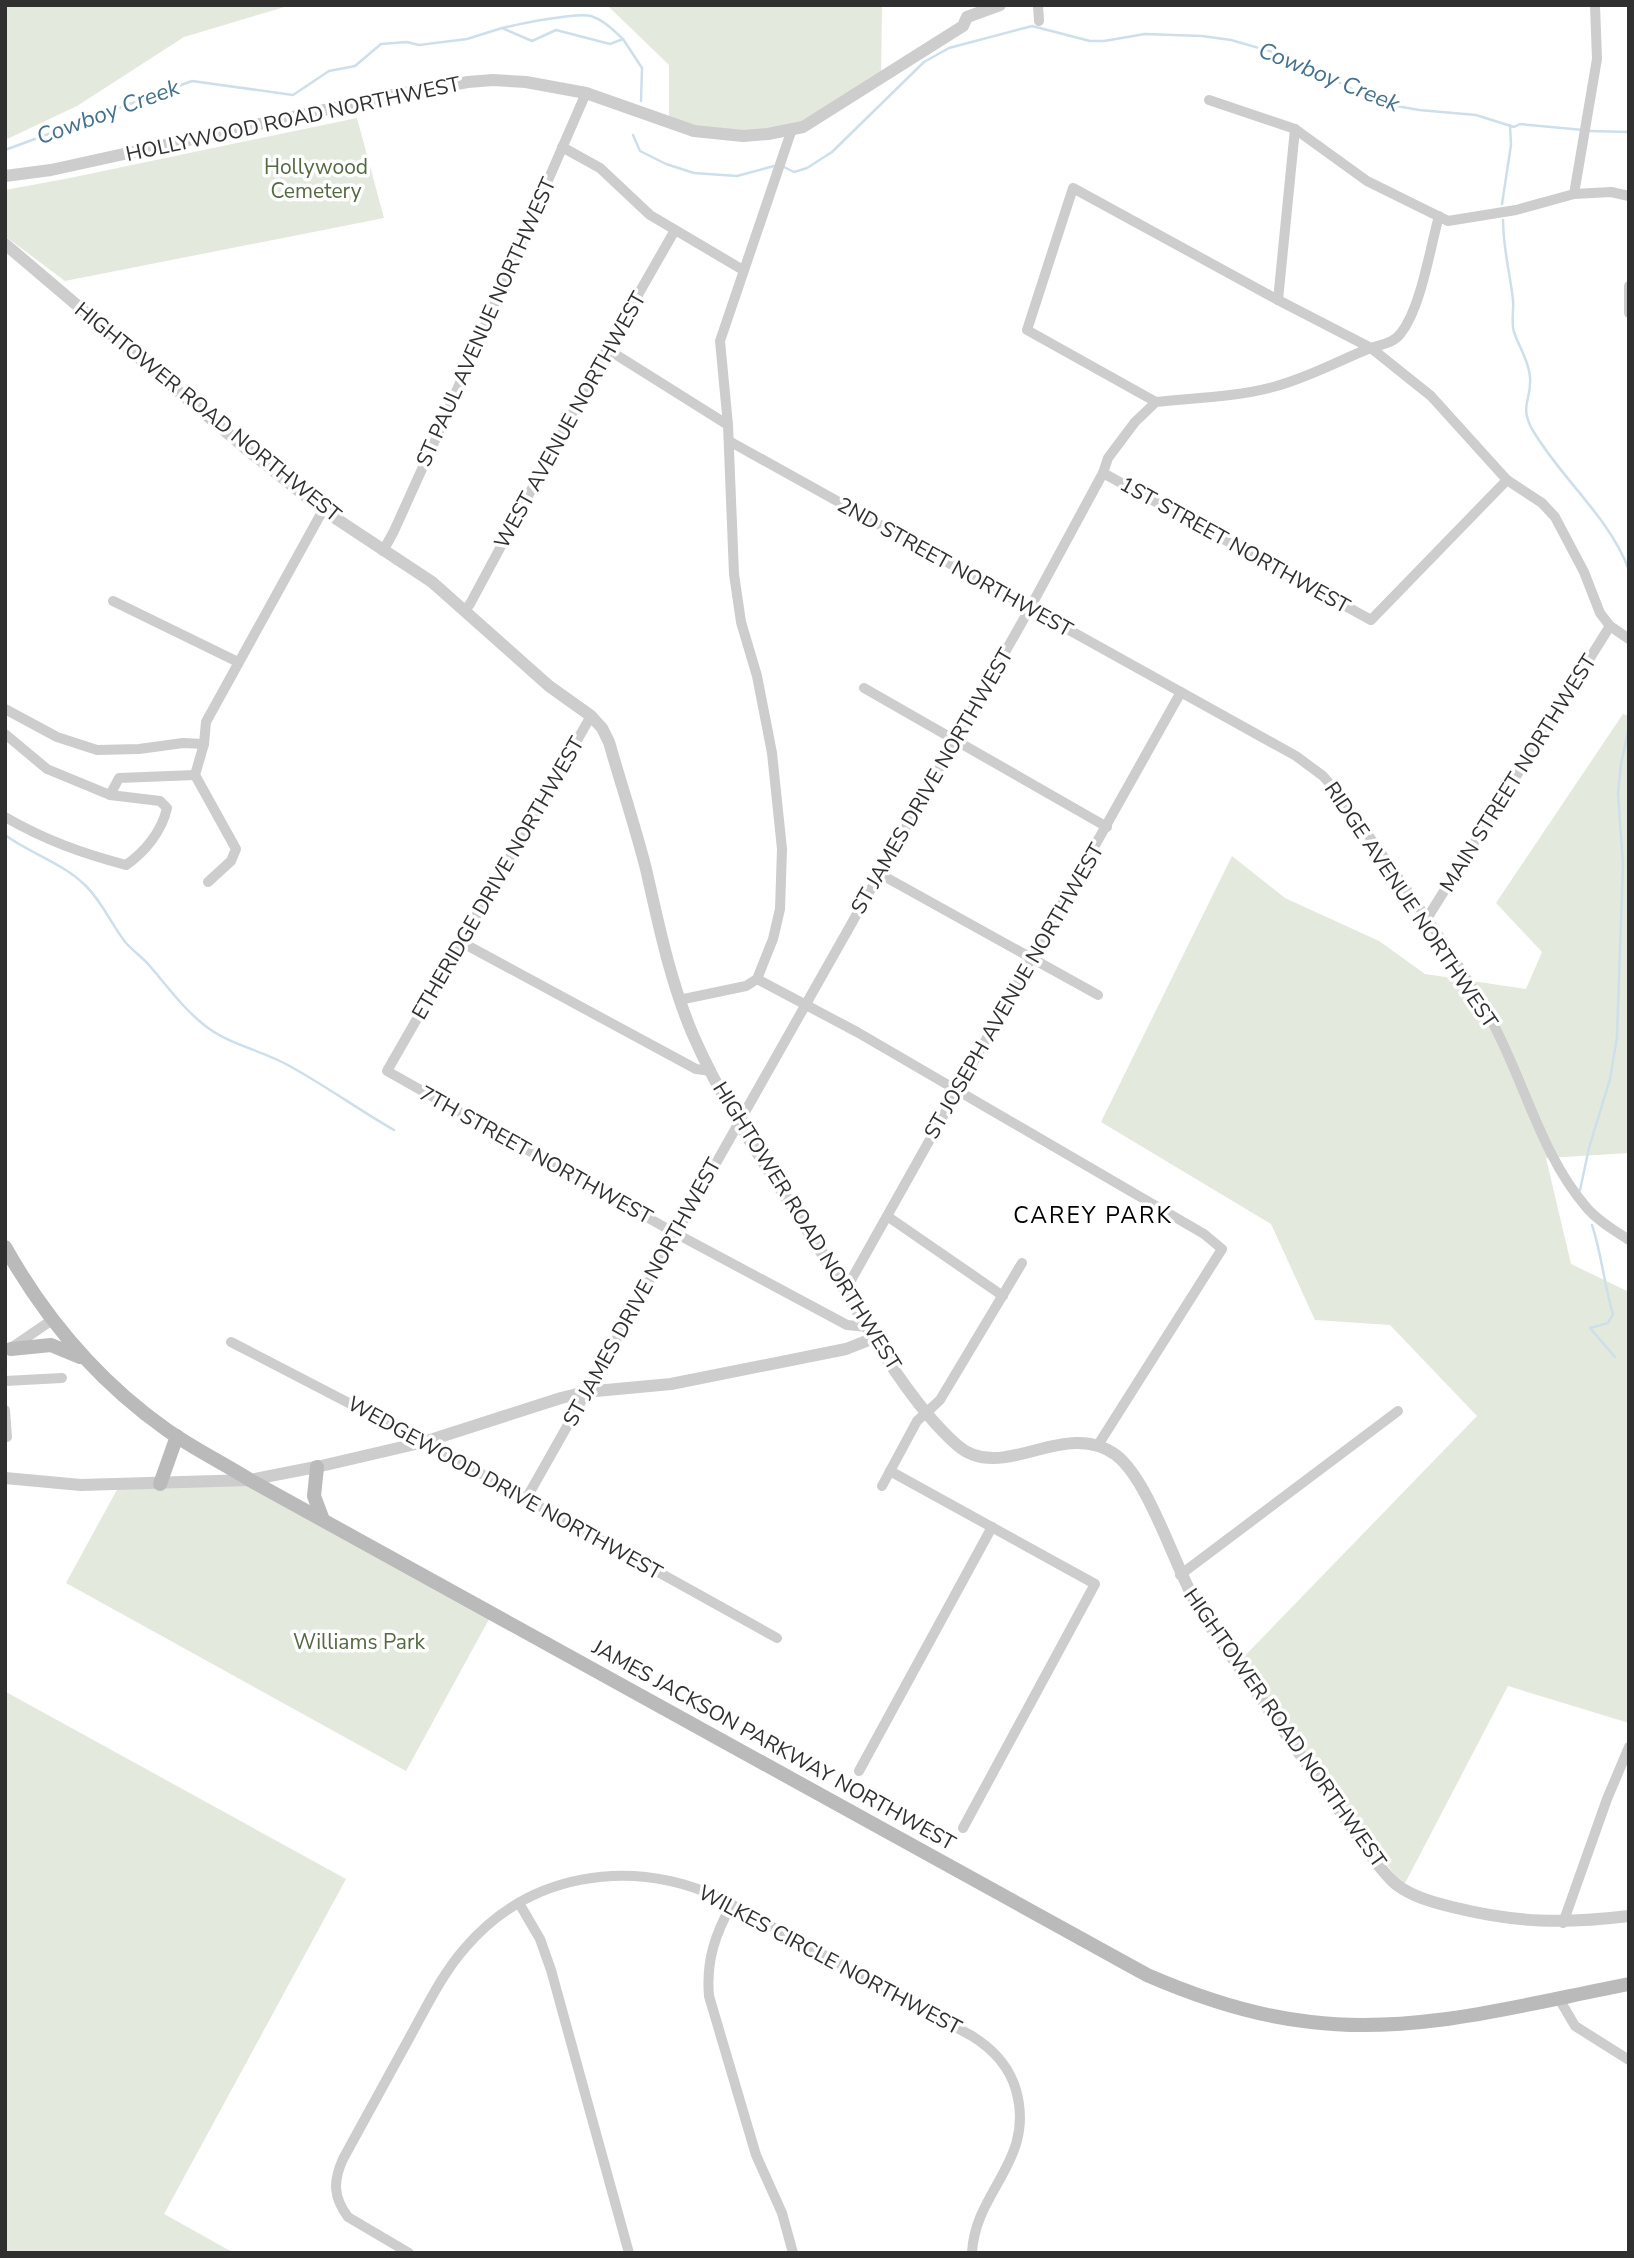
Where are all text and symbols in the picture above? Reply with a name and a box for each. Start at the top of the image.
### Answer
water label: Cowboy Creek [1254,35,1405,120]
street label: HOLLYWOOD ROAD NORTHWEST [123,70,463,168]
water label: Cowboy Creek [32,72,184,152]
park label: Hollywood Cemetery [264,153,368,205]
street label: ST PAUL AVENUE NORTHWEST [409,173,563,471]
street label: WEST AVENUE NORTHWEST [488,286,653,553]
street label: HIGHTOWER ROAD NORTHWEST [69,296,347,529]
street label: 1ST STREET NORTHWEST [1115,470,1355,620]
street label: 2ND STREET NORTHWEST [832,491,1078,644]
street label: ST JAMES DRIVE NORTHWEST [844,643,1020,919]
street label: MAIN STREET NORTHWEST [1433,648,1603,897]
street label: ETHERIDGE DRIVE NORTHWEST [405,731,591,1024]
street label: RIDGE AVENUE NORTHWEST [1318,776,1504,1034]
street label: ST JOSEPH AVENUE NORTHWEST [918,838,1111,1144]
street label: HIGHTOWER ROAD NORTHWEST [706,1076,908,1376]
street label: 7TH STREET NORTHWEST [414,1079,658,1231]
street label: ST JAMES DRIVE NORTHWEST [556,1153,728,1431]
district label: CAREY PARK [1013,1200,1173,1231]
street label: WEDGEWOOD DRIVE NORTHWEST [343,1390,668,1587]
street label: HIGHTOWER ROAD NORTHWEST [1177,1583,1393,1874]
park label: Williams Park [293,1628,425,1656]
street label: JAMES JACKSON PARKWAY NORTHWEST [587,1633,961,1857]
street label: WILKES CIRCLE NORTHWEST [694,1879,967,2042]

